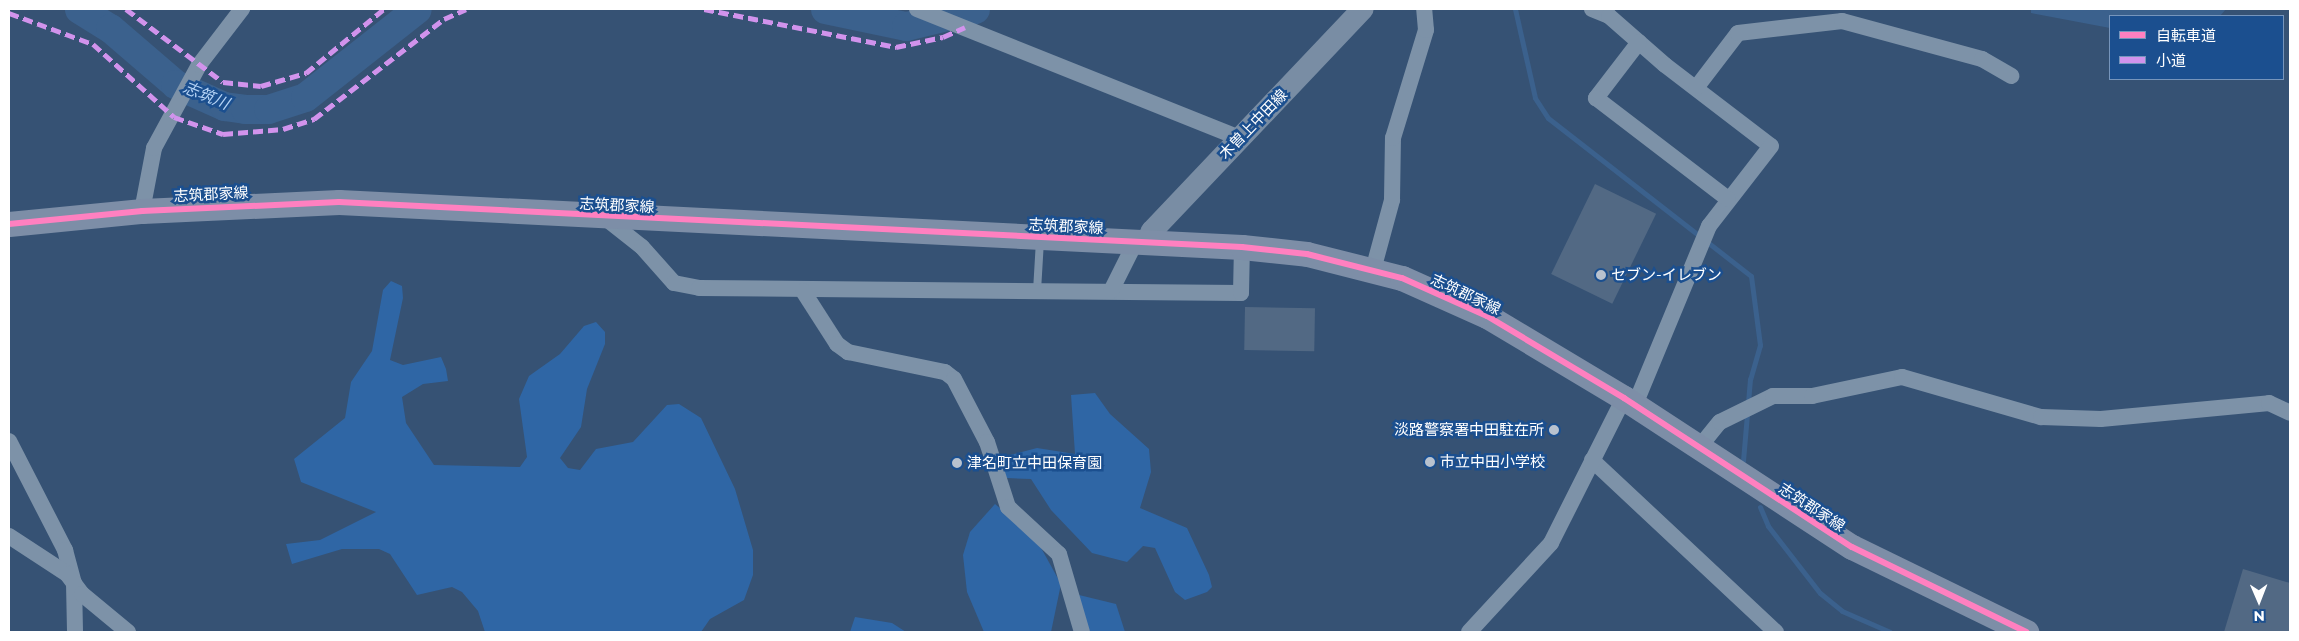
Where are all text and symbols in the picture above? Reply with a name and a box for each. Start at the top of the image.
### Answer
legend [2109,15,2284,80]
text: 自転車道 [2156,26,2216,45]
text: 小道 [2156,51,2186,70]
water label: 志筑川 [180,78,232,114]
street label: 木曽上中田線 [1215,85,1291,163]
street label: 志筑郡家線 [173,183,249,205]
street label: 志筑郡家線 [579,194,655,216]
street label: 志筑郡家線 [1028,215,1104,237]
place label: セブン-イレブン [1611,266,1722,284]
marker: セブン-イレブン [1595,269,1607,281]
street label: 志筑郡家線 [1428,270,1504,318]
place label: 淡路警察署中田駐在所 [1394,421,1544,439]
marker: 淡路警察署中田駐在所 [1548,424,1560,436]
place label: 市立中田小学校 [1440,453,1545,471]
place label: 津名町立中田保育園 [967,454,1102,472]
marker: 市立中田小学校 [1424,456,1436,468]
marker: 津名町立中田保育園 [951,457,963,469]
street label: 志筑郡家線 [1776,479,1848,535]
north arrow [2234,576,2284,626]
text: N [2253,607,2265,625]

